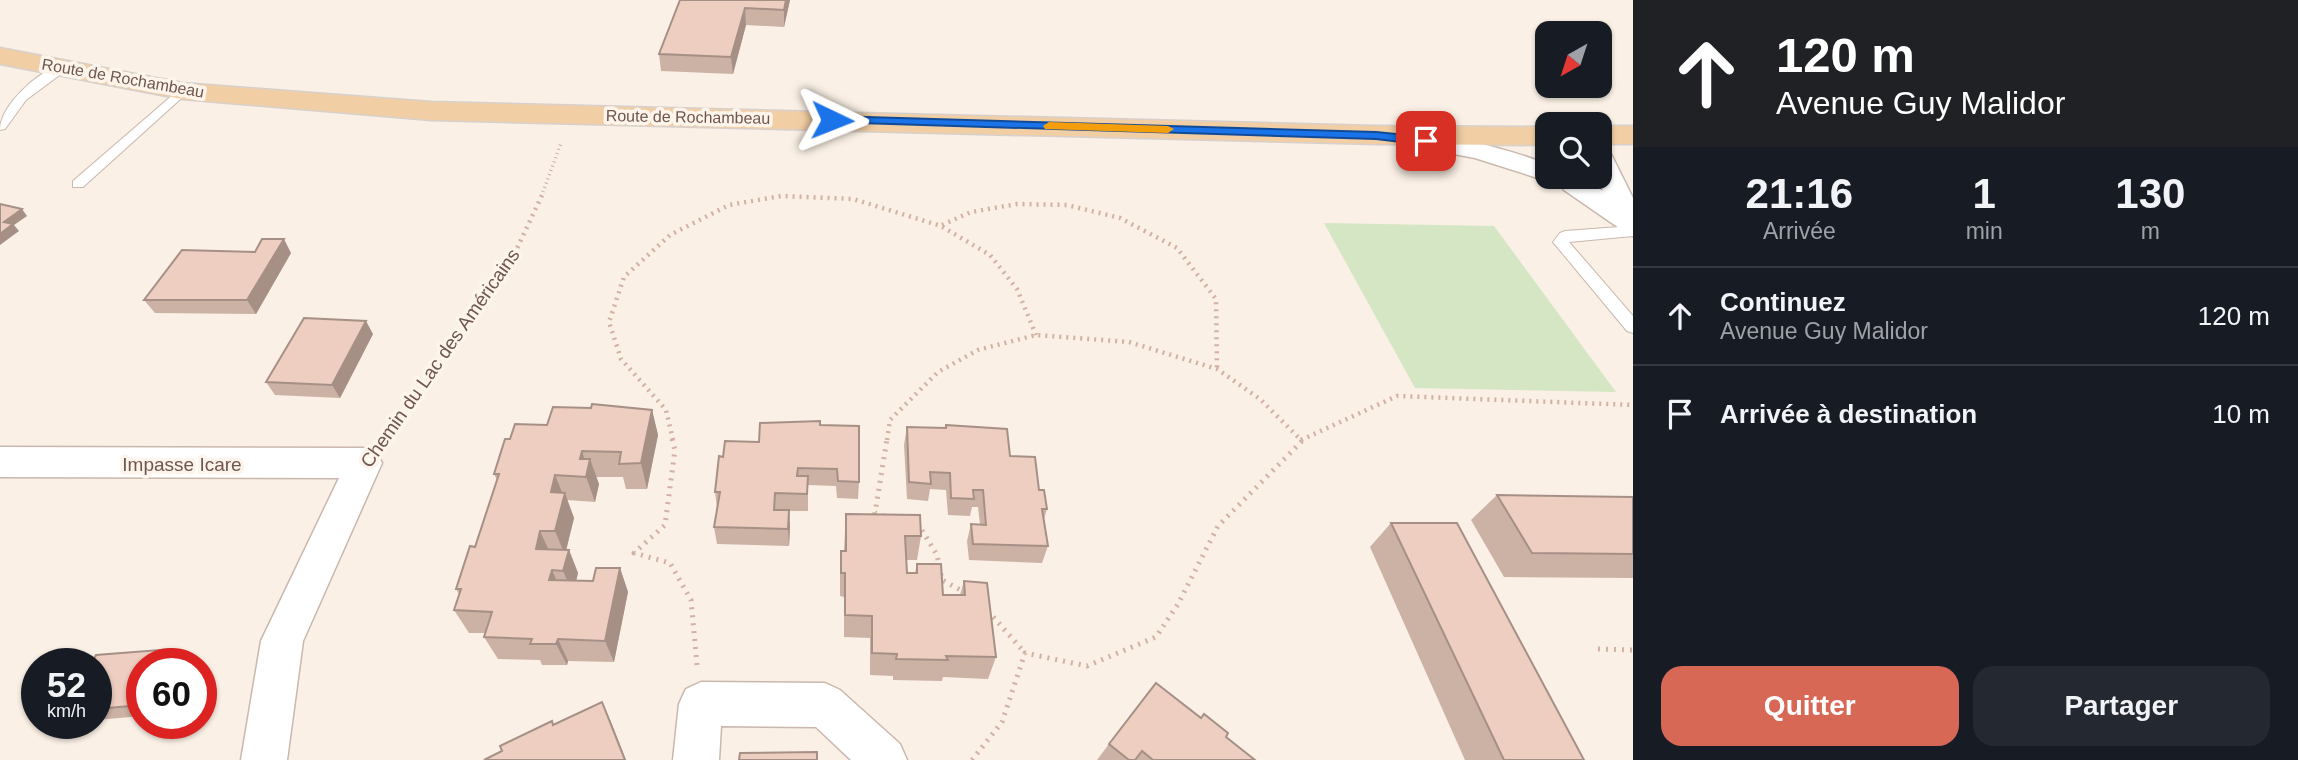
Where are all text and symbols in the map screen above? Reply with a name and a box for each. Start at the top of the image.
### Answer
north arrow [1535,21,1612,98]
map controls [1535,21,1612,189]
icon: ahead [1661,28,1752,119]
text: 120 m [1776,28,1915,82]
street label: Route de Rochambeau [40,55,206,101]
position arrow [795,83,869,157]
text: Avenue Guy Malidor [1776,85,2065,121]
street label: Route de Rochambeau [606,107,770,127]
pin [1396,111,1456,171]
button: search [1535,112,1612,189]
icon: arrive [1407,122,1445,160]
text: 21:16 [1746,170,1853,217]
text: 1 [1972,170,1996,217]
text: 130 [2115,170,2185,217]
text: Arrivée [1763,218,1836,244]
text: min [1966,218,2003,244]
text: m [2141,218,2160,244]
street label: Chemin du Lac des Américains [356,245,524,471]
text: Continuez [1720,287,1846,317]
icon: ahead [1661,297,1699,335]
text: 120 m [2198,301,2270,331]
text: Avenue Guy Malidor [1720,318,1928,344]
icon: arrive [1661,395,1699,433]
text: Arrivée à destination [1720,399,1977,429]
text: 10 m [2212,399,2270,429]
street label: Impasse Icare [122,454,242,475]
speed limit sign: 60 [126,648,217,739]
text: 52 [47,665,86,704]
button: Quitter [1661,666,1959,746]
button: Partager [1973,666,2270,746]
text: km/h [47,701,86,721]

